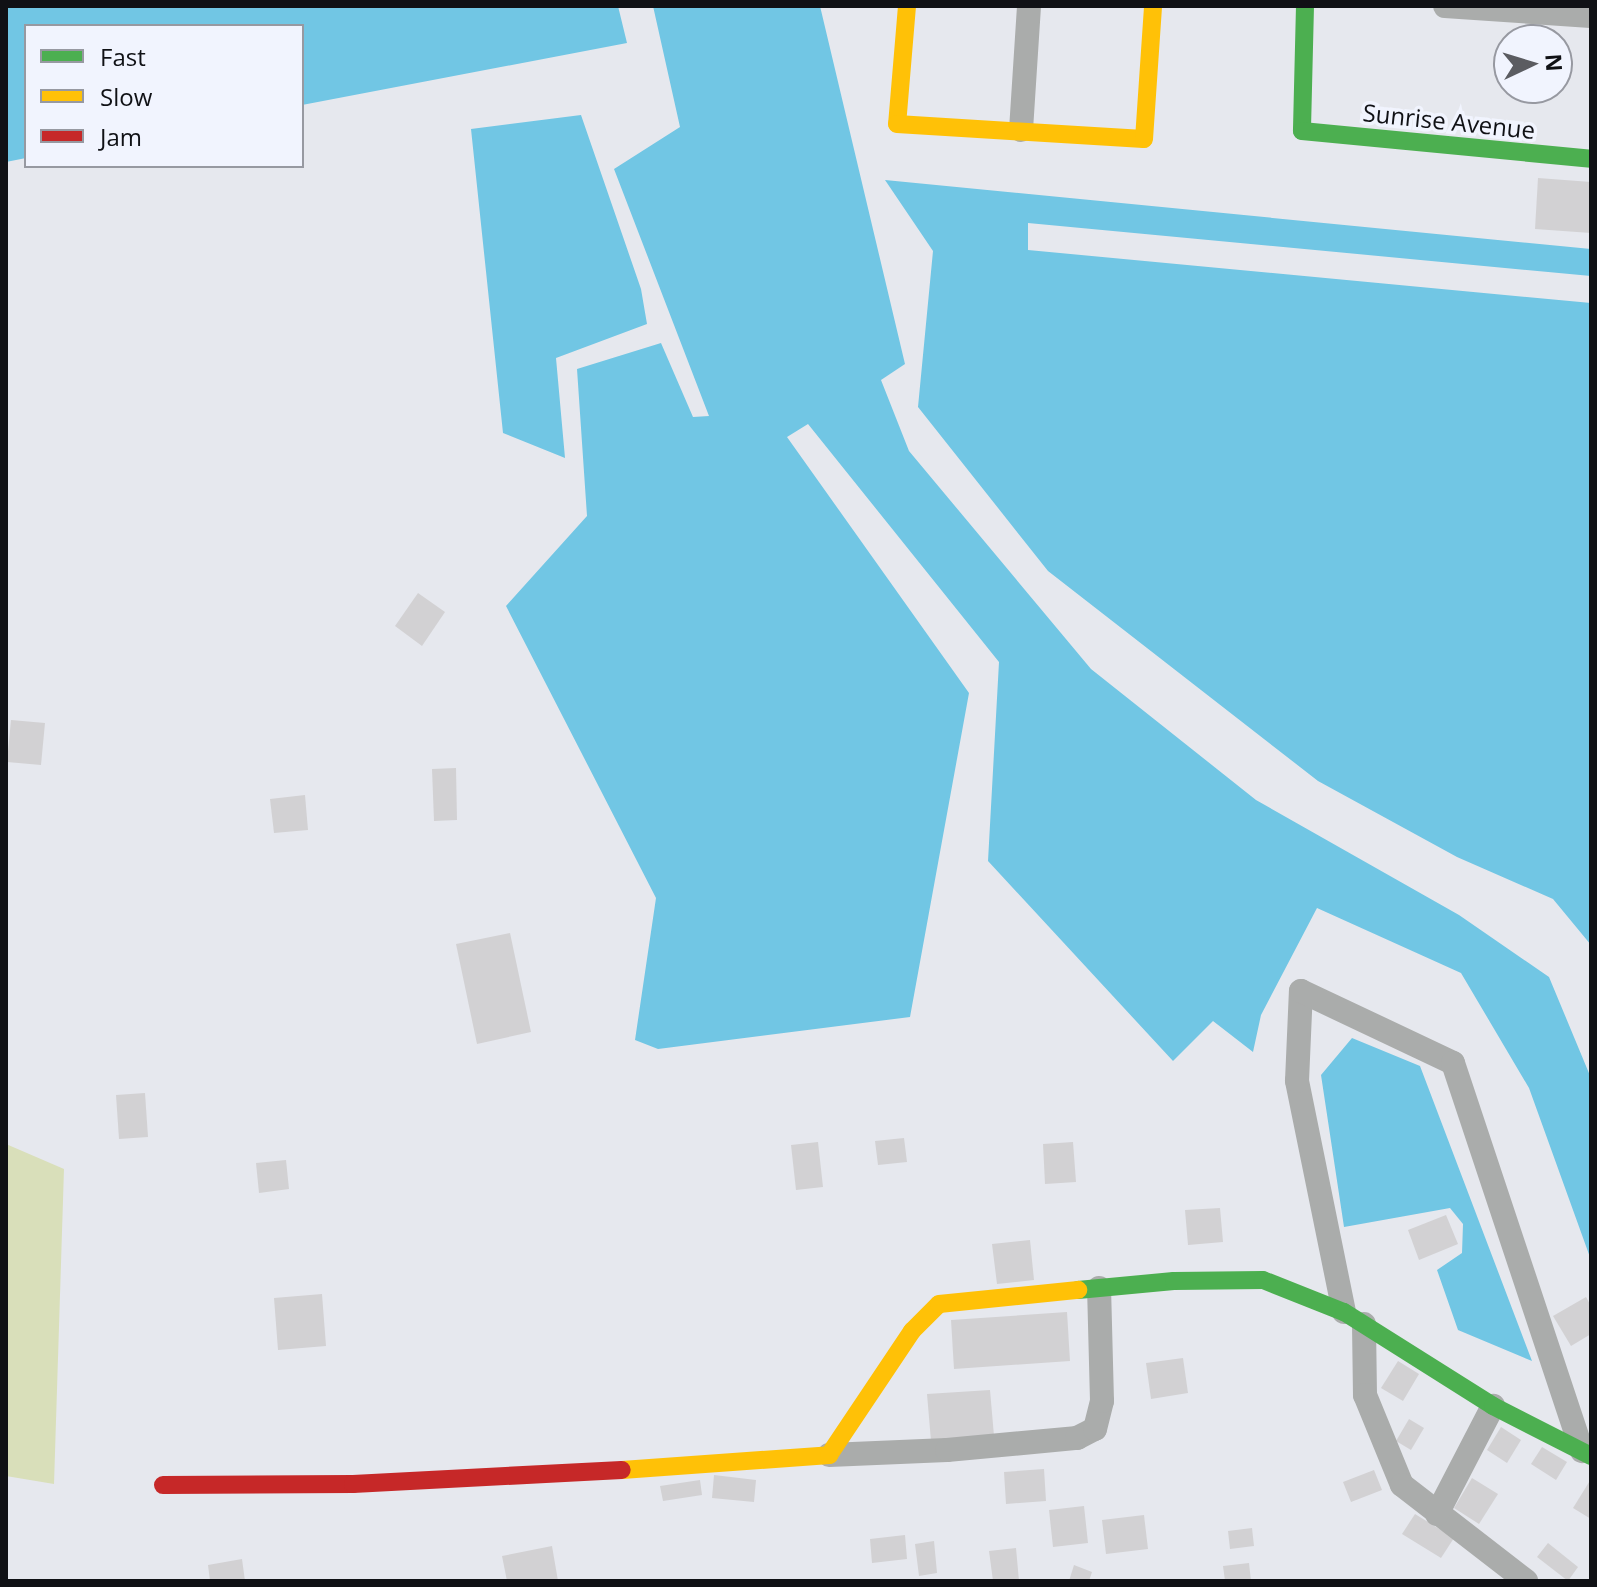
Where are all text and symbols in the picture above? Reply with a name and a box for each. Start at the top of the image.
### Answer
legend [24,24,304,168]
north arrow [1493,24,1573,104]
text: Fast [100,40,146,73]
text: N [1539,52,1571,72]
text: Slow [100,80,152,113]
street label: Sunrise Avenue [1361,98,1537,144]
text: Jam [100,120,142,153]

